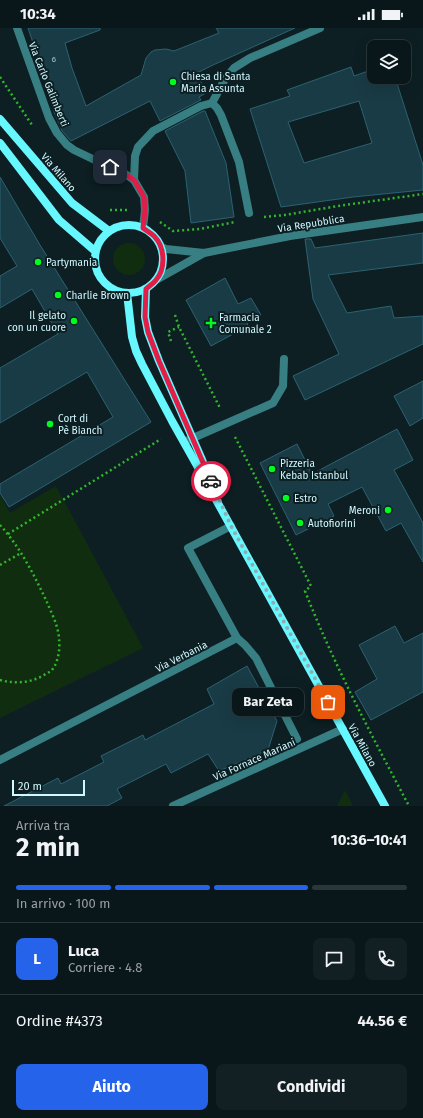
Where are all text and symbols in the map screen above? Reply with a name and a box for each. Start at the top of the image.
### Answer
text: 10:34 [20,5,56,23]
street label: Via Carlo Galimberti [26,40,71,129]
map controls [367,40,411,84]
button: layers [367,40,411,84]
house number: 6 [52,55,56,64]
place label: Chiesa di Santa Maria Assunta [181,71,250,95]
marker: Chiesa di Santa Maria Assunta [168,77,178,87]
pin [93,150,127,184]
street label: Via Milano [38,151,78,194]
icon: home [99,156,121,178]
street label: Via Repubblica [277,213,345,235]
marker: Partymania [33,257,43,267]
place label: Partymania [46,257,97,269]
marker: Charlie Brown [53,290,63,300]
place label: Charlie Brown [66,290,129,302]
place label: Il gelato con un cuore [7,310,66,334]
place label: Farmacia Comunale 2 [219,312,272,336]
marker: Il gelato con un cuore [69,316,79,326]
marker: Farmacia Comunale 2 [206,318,216,328]
place label: Cort di Pè Bianch [58,413,102,437]
marker: Cort di Pè Bianch [45,419,55,429]
place label: Pizzeria Kebab Istanbul [280,458,348,482]
courier [191,461,231,501]
marker: Pizzeria Kebab Istanbul [267,464,277,474]
icon: car [200,470,222,492]
marker: Estro [281,493,291,503]
place label: Estro [294,493,317,505]
place label: Meroni [349,505,380,517]
marker: Meroni [383,505,393,515]
marker: Autofiorini [295,518,305,528]
place label: Autofiorini [308,518,356,530]
street label: Via Verbania [154,639,209,675]
pin [311,685,345,719]
callout: Bar Zeta [232,688,304,716]
icon: bag [317,691,339,713]
text: Bar Zeta [243,694,293,709]
street label: Via Milano [345,722,379,769]
street label: Via Fornace Mariani [211,736,298,783]
scale bar [12,778,85,797]
text: 20 m [18,780,42,793]
text: Arriva tra [16,818,70,833]
text: 10:36–10:41 [331,831,407,849]
text: 2 min [16,832,80,863]
text: In arrivo · 100 m [16,896,110,911]
button: chat [313,938,355,980]
button: phone [365,938,407,980]
text: Luca [68,942,99,960]
text: L [33,950,41,968]
text: Corriere · 4.8 [68,960,142,975]
text: Ordine #4373 [16,1012,103,1030]
text: 44.56 € [357,1012,407,1030]
button: Aiuto [16,1064,208,1110]
button: Condividi [216,1064,407,1110]

